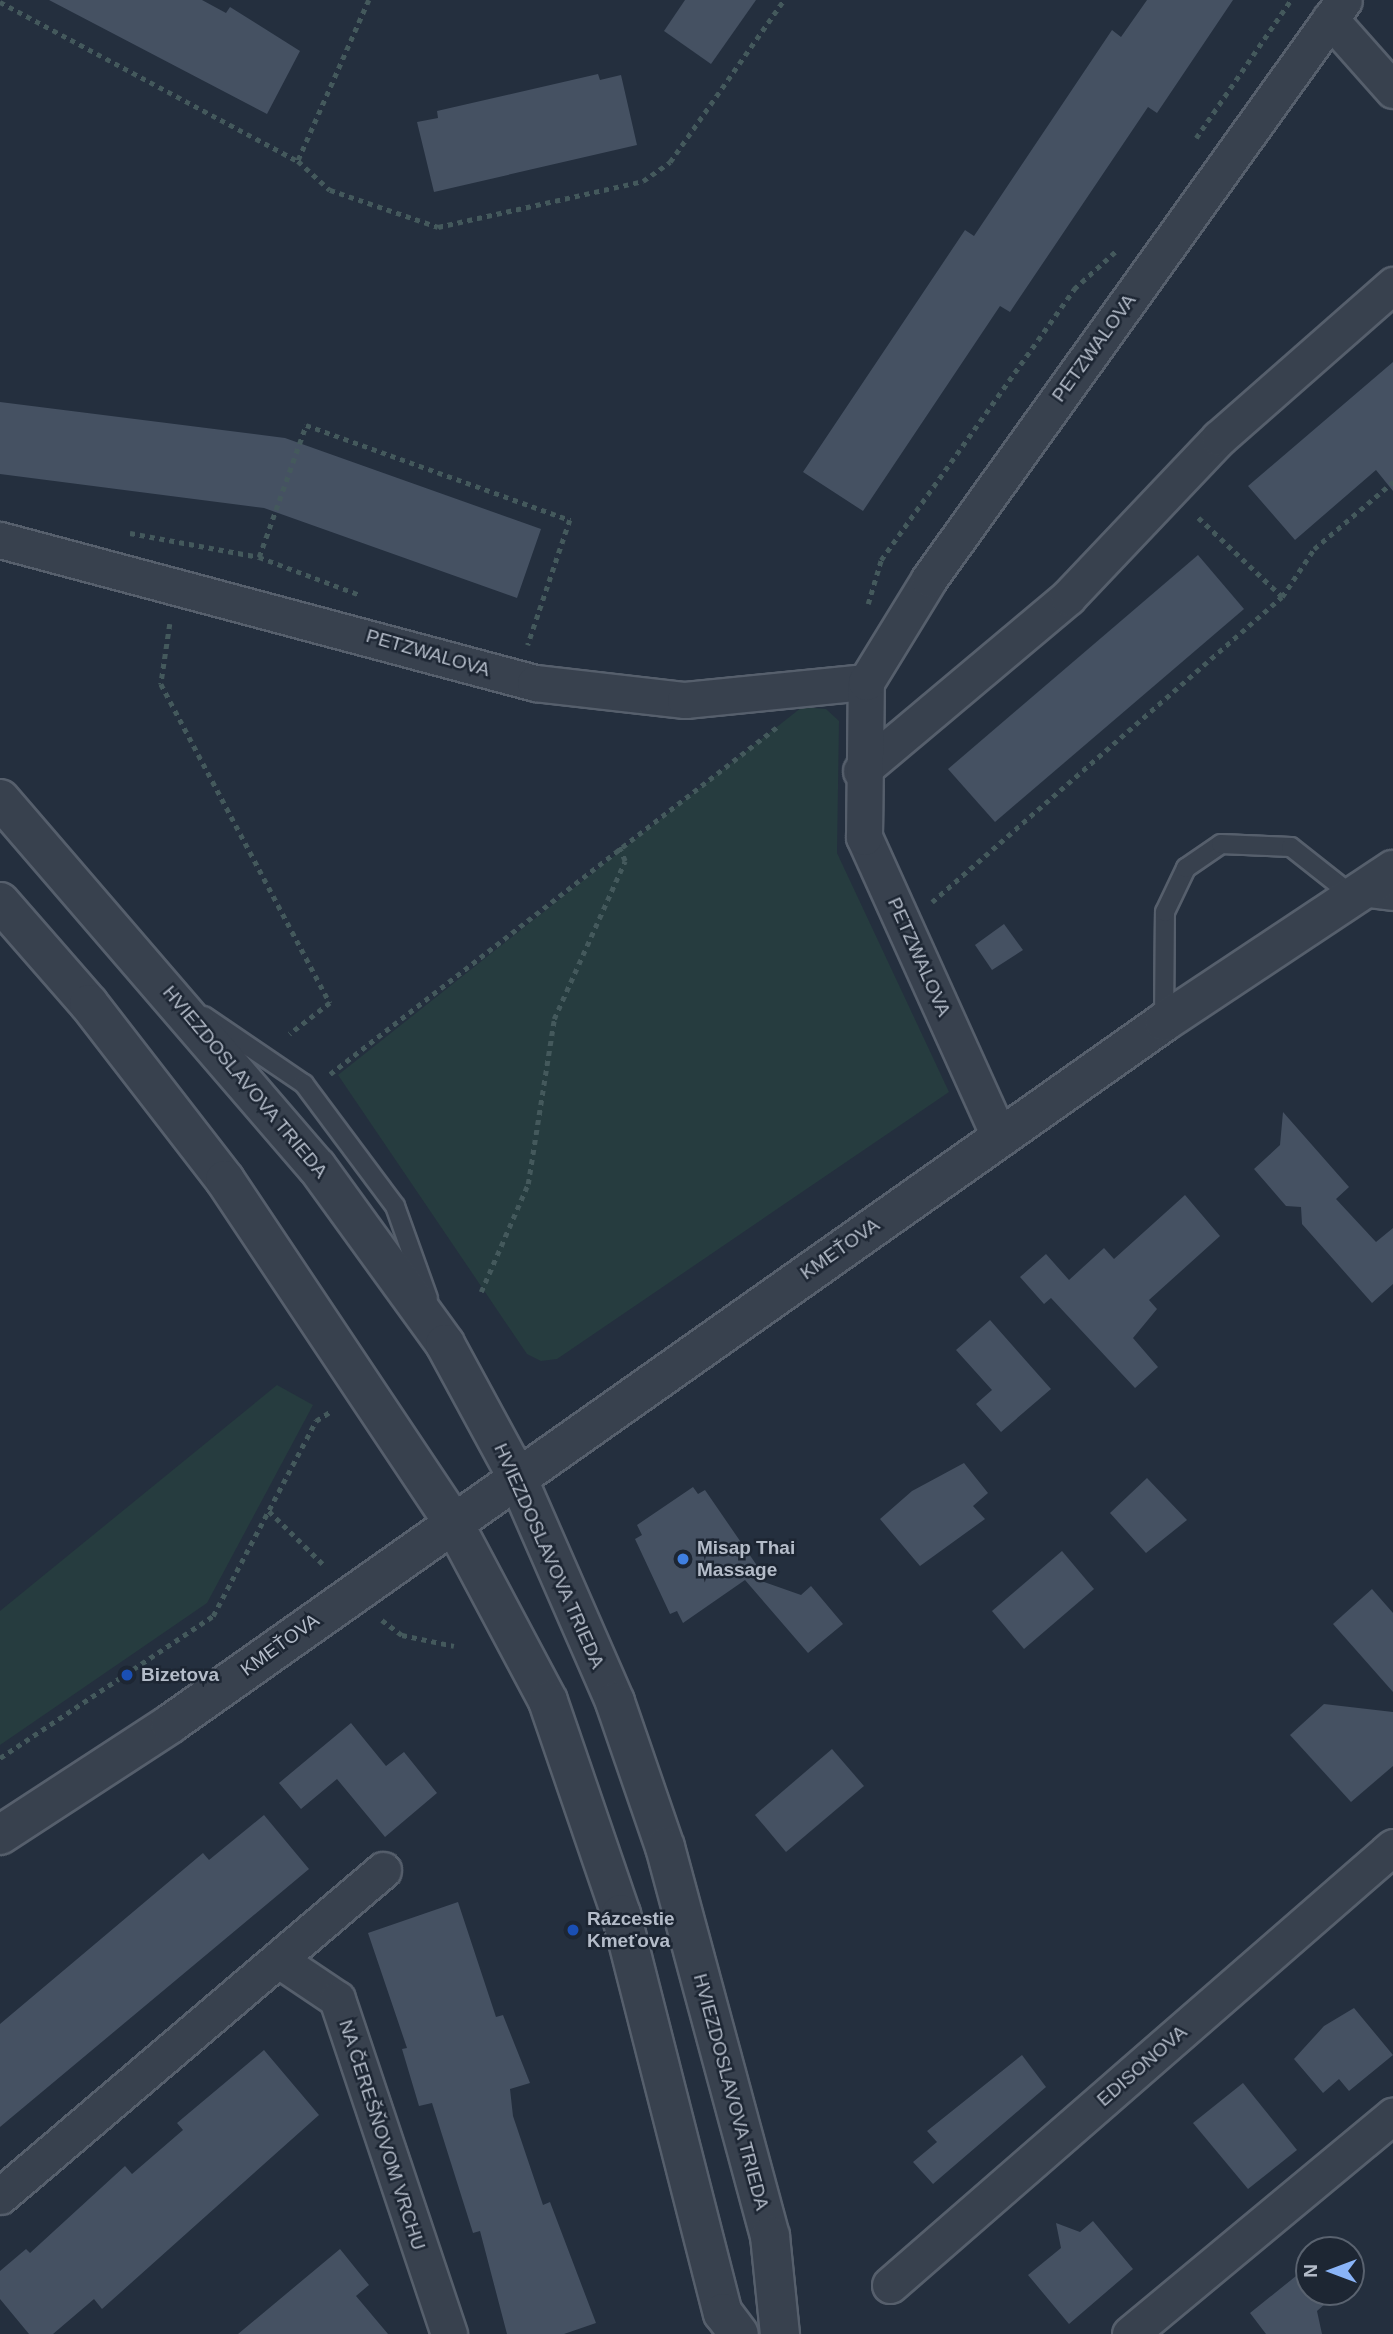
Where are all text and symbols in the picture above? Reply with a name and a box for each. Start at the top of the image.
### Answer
street label: PETZWALOVA [1047,290,1141,406]
street label: PETZWALOVA [363,624,493,682]
street label: PETZWALOVA [883,894,955,1020]
street label: HVIEZDOSLAVOVA TRIEDA [157,981,333,1183]
street label: KMEŤOVA [796,1213,884,1285]
street label: HVIEZDOSLAVOVA TRIEDA [489,1439,609,1673]
place label: Misap Thai Massage [697,1537,795,1581]
marker: Misap Thai Massage [675,1551,691,1567]
street label: KMEŤOVA [236,1609,324,1681]
place label: Bizetova [141,1664,219,1686]
marker: Bizetova [119,1667,135,1683]
place label: Rázcestie Kmeťova [587,1908,675,1952]
marker: Rázcestie Kmeťova [565,1922,581,1938]
street label: HVIEZDOSLAVOVA TRIEDA [688,1971,774,2213]
street label: NA ČEREŠŇOVOM VRCHU [334,2017,430,2253]
street label: EDISONOVA [1092,2021,1192,2111]
north arrow [1295,2236,1365,2306]
text: N [1300,2264,1321,2278]

